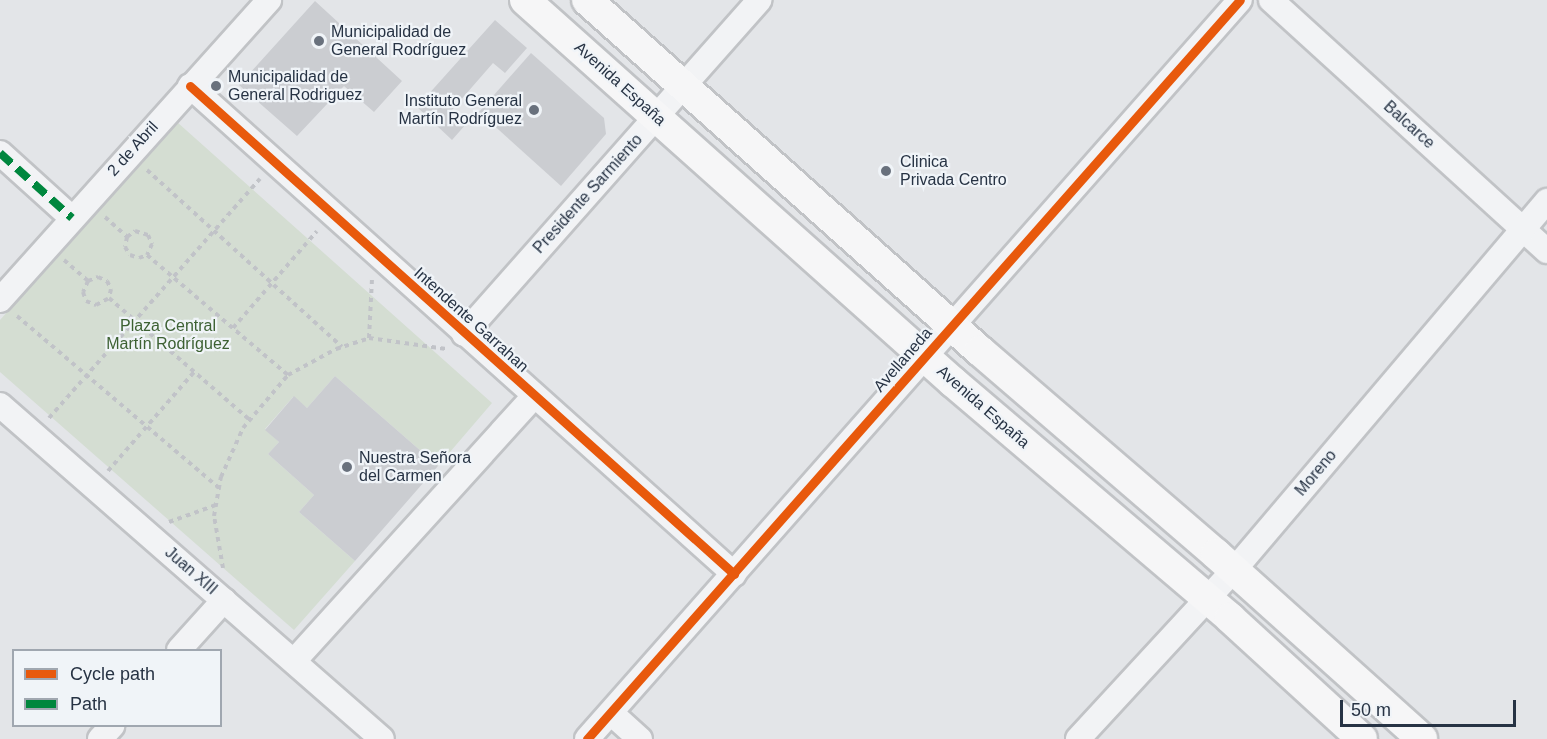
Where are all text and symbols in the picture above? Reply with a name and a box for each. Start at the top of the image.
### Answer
place label: Municipalidad de General Rodríguez [331,22,466,60]
marker: Municipalidad de General Rodríguez [312,34,326,48]
street label: Avenida España [570,38,670,130]
place label: Municipalidad de General Rodriguez [228,67,362,105]
marker: Municipalidad de General Rodriguez [209,79,223,93]
place label: Instituto General Martín Rodríguez [398,91,522,129]
street label: Balcarce [1379,97,1439,153]
marker: Instituto General Martín Rodríguez [527,103,541,117]
street label: 2 de Abril [103,117,163,181]
street label: Presidente Sarmiento [529,130,647,258]
place label: Clinica Privada Centro [900,152,1007,190]
marker: Clinica Privada Centro [877,162,895,180]
street label: Intendente Garrahan [410,263,532,377]
park label: Plaza Central Martín Rodríguez [106,316,230,354]
street label: Avellaneda [870,324,936,396]
street label: Avenida España [933,362,1033,452]
street label: Moreno [1291,446,1341,500]
place label: Nuestra Señora del Carmen [359,448,471,486]
marker: Nuestra Señora del Carmen [340,460,354,474]
street label: Juan XIII [161,543,221,599]
legend [12,649,222,727]
text: Cycle path [70,664,155,684]
scale bar [1343,688,1518,726]
text: Path [70,694,107,714]
text: 50 m [1351,700,1391,720]

